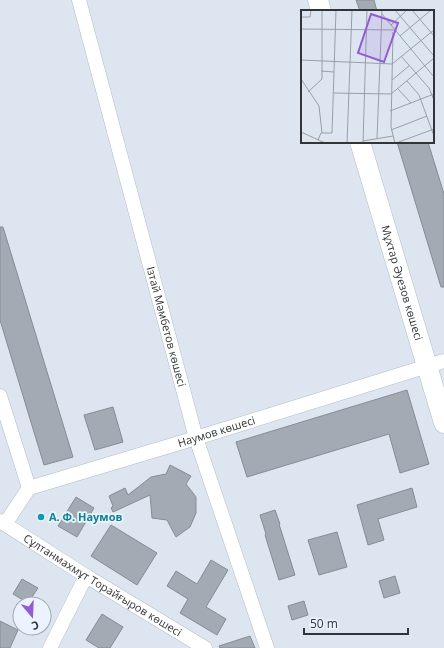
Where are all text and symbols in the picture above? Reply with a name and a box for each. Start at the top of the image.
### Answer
inset map [301,10,434,143]
street label: Мұхтар Әуезов көшесі [378,223,427,342]
street label: Ізтай Мәмбетов көшесі [143,265,190,388]
street label: Наумов көшесі [176,412,257,450]
place label: А. Ф. Наумов [49,509,122,524]
marker: А. Ф. Наумов [36,512,46,522]
street label: Сұлтанмахмұт Торайғыров көшесі [21,531,183,639]
north arrow [12,596,52,636]
scale bar [304,610,408,636]
text: 50 m [310,615,338,632]

